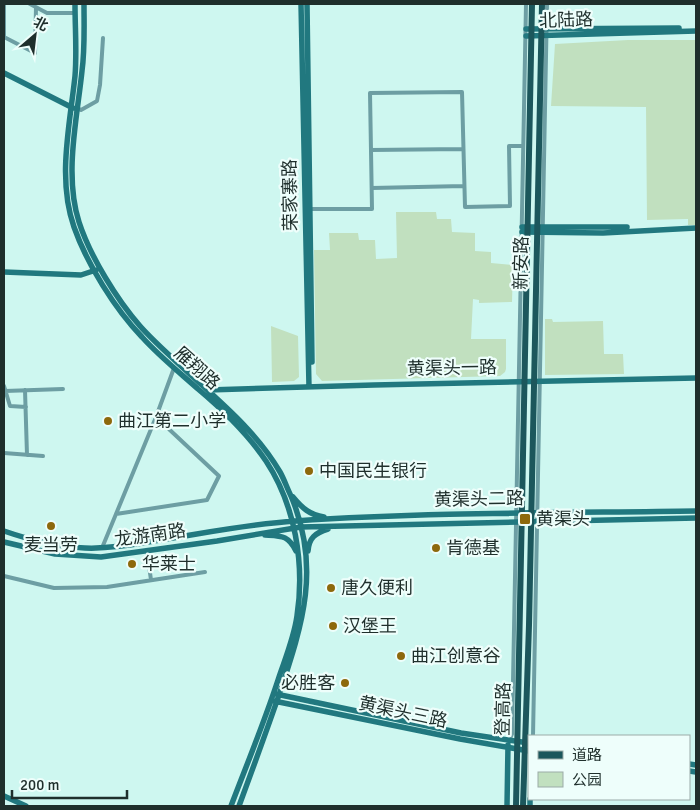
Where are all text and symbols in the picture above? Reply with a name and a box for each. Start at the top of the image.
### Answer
street label: 北陆路 [539,8,593,32]
north arrow [10,10,60,60]
text: 北 [31,13,51,35]
street label: 荣家寨路 [278,159,302,231]
street label: 新安路 [510,236,532,290]
street label: 雁翔路 [170,342,224,394]
street label: 黄渠头一路 [407,356,497,380]
place label: 曲江第二小学 [118,410,226,432]
marker: 曲江第二小学 [102,415,114,427]
place label: 中国民生银行 [319,460,427,482]
marker: 中国民生银行 [303,465,315,477]
street label: 黄渠头二路 [434,487,524,511]
place label: 黄渠头 [536,508,590,530]
marker: 黄渠头 [518,512,532,526]
street label: 龙游南路 [113,519,187,551]
marker: 麦当劳 [45,520,57,532]
place label: 麦当劳 [24,534,78,556]
place label: 肯德基 [446,537,500,559]
marker: 肯德基 [430,542,442,554]
place label: 华莱士 [142,553,196,575]
marker: 华莱士 [126,558,138,570]
place label: 唐久便利 [341,577,413,599]
marker: 唐久便利 [325,582,337,594]
place label: 汉堡王 [343,615,397,637]
marker: 汉堡王 [327,620,339,632]
place label: 曲江创意谷 [411,645,501,667]
marker: 曲江创意谷 [395,650,407,662]
place label: 必胜客 [281,672,335,694]
marker: 必胜客 [339,677,351,689]
street label: 登高路 [492,682,514,736]
street label: 黄渠头三路 [357,692,449,732]
legend [528,735,690,800]
text: 道路 [572,746,602,764]
scale bar [12,768,128,800]
text: 公园 [572,771,602,789]
text: 200 m [20,776,60,794]

